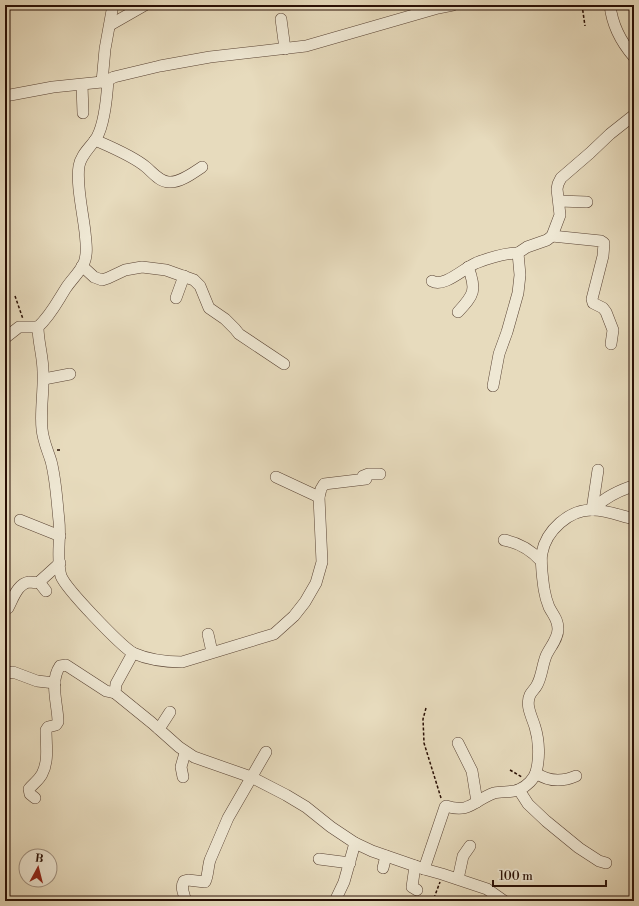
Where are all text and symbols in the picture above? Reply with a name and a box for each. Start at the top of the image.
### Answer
north arrow [18,848,58,888]
text: B [34,852,44,867]
scale bar [493,862,606,888]
text: 100 m [499,869,533,884]

